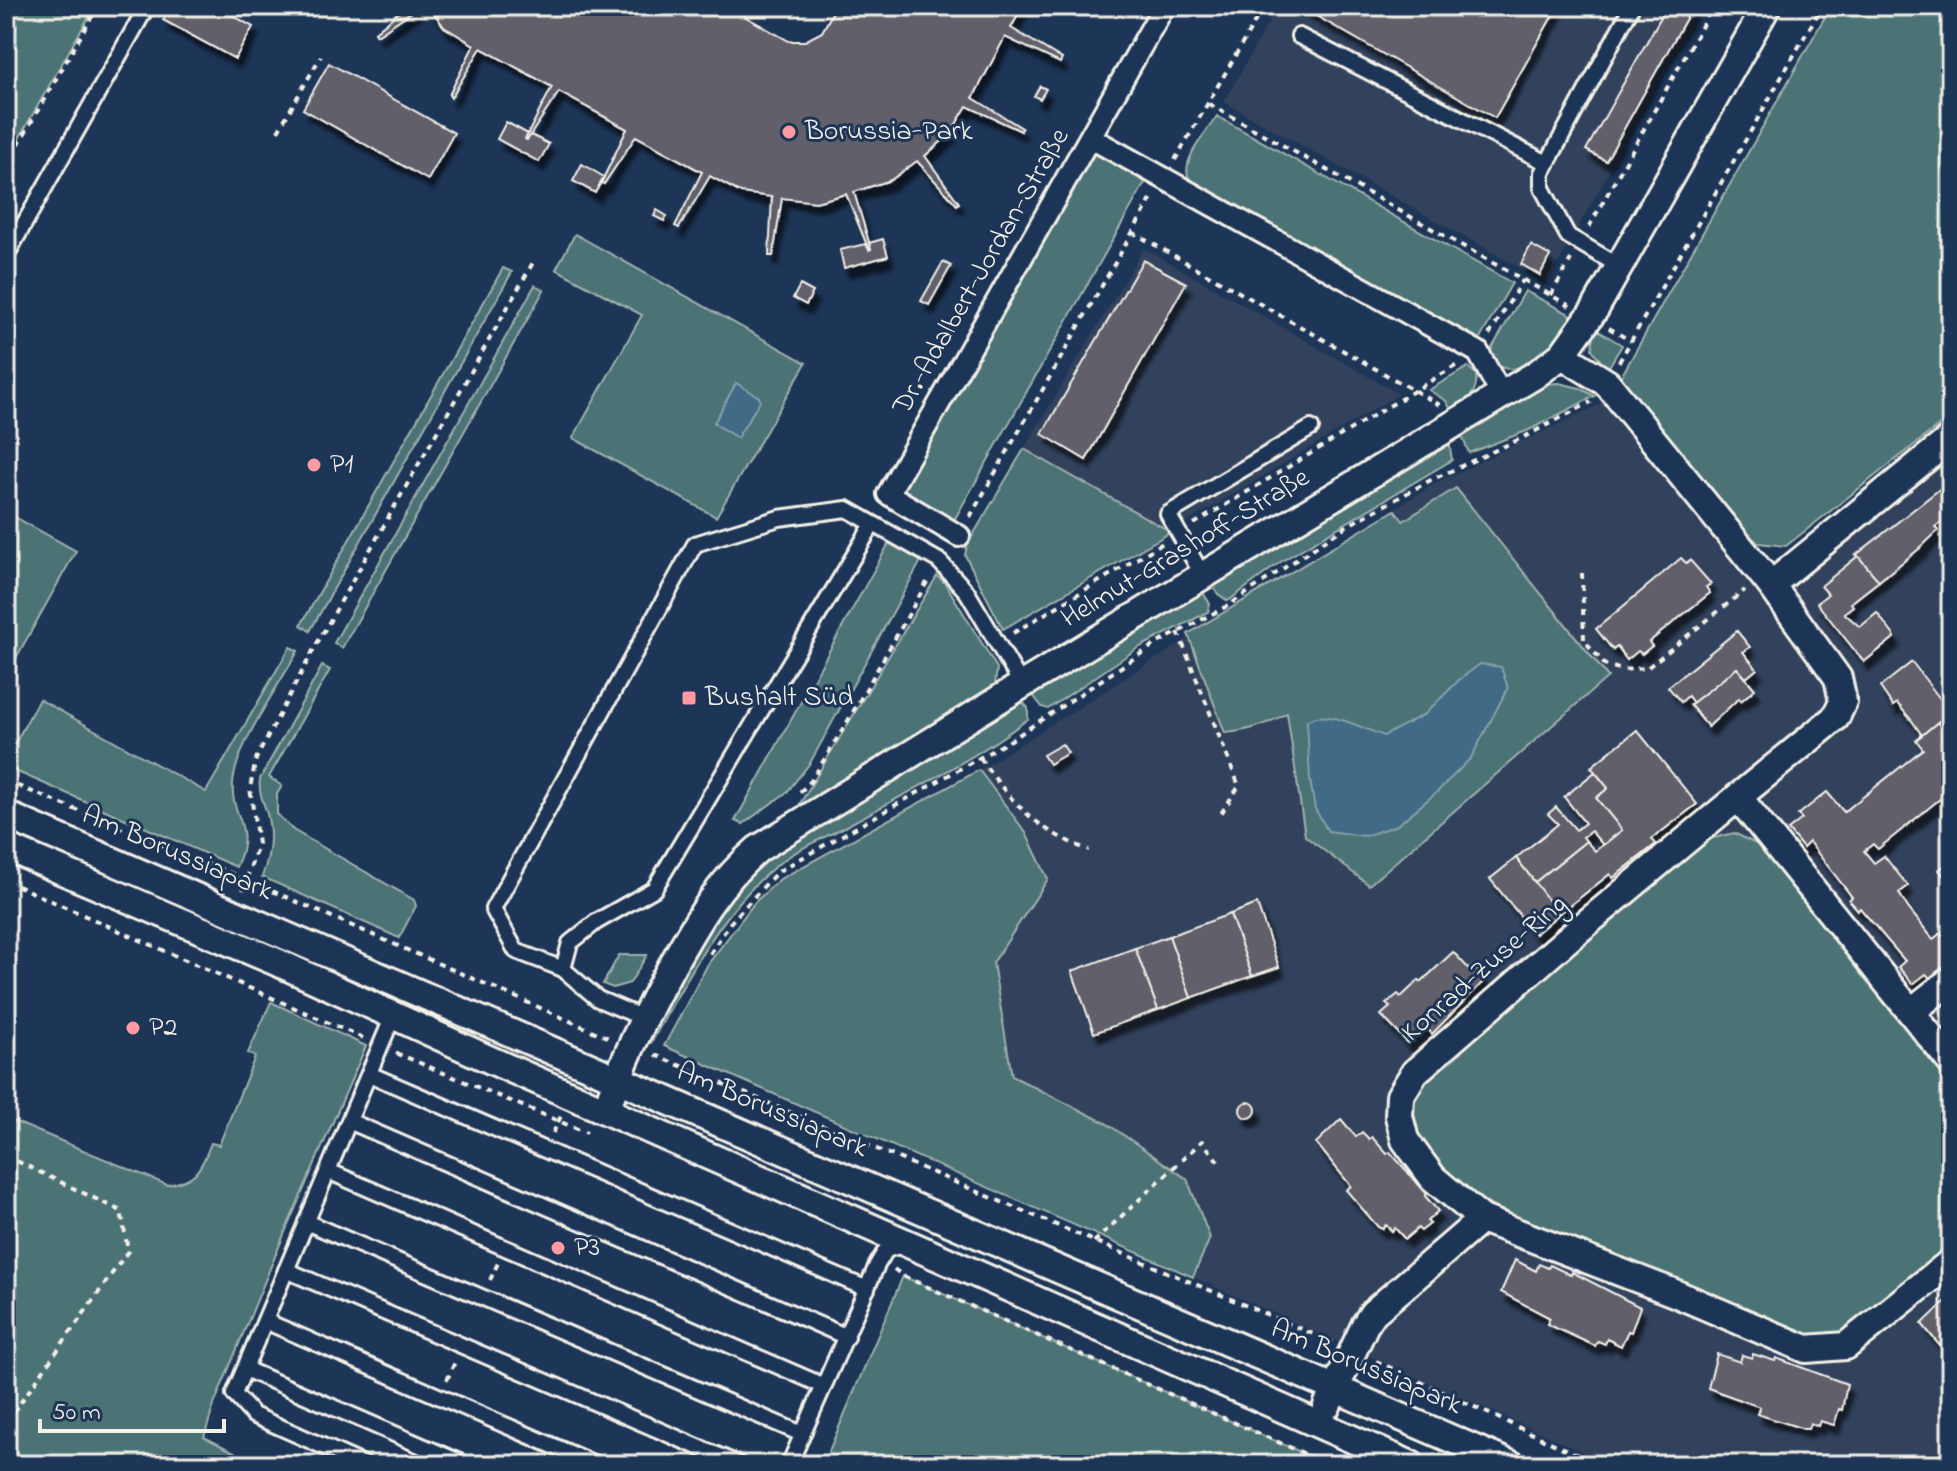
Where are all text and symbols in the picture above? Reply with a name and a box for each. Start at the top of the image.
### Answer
place label: Borussia-Park [804,112,974,153]
street label: Dr.-Adalbert-Jordan-Straße [883,121,1081,424]
marker: Borussia-Park [780,123,798,141]
place label: P1 [330,445,354,486]
marker: P1 [305,456,323,474]
street label: Helmut-Grashoff-Straße [1054,458,1318,640]
place label: Bushalt Süd [704,678,853,719]
marker: Bushalt Süd [680,689,698,707]
street label: Am Borussiapark [75,795,280,913]
street label: Konrad-Zuse-Ring [1393,885,1577,1053]
place label: P2 [149,1008,178,1049]
marker: P2 [124,1019,142,1037]
street label: Am Borussiapark [670,1052,875,1170]
place label: P3 [574,1228,600,1269]
marker: P3 [549,1239,567,1257]
street label: Am Borussiapark [1264,1309,1469,1427]
scale bar [40,1383,224,1433]
text: 50 m [52,1396,101,1431]

